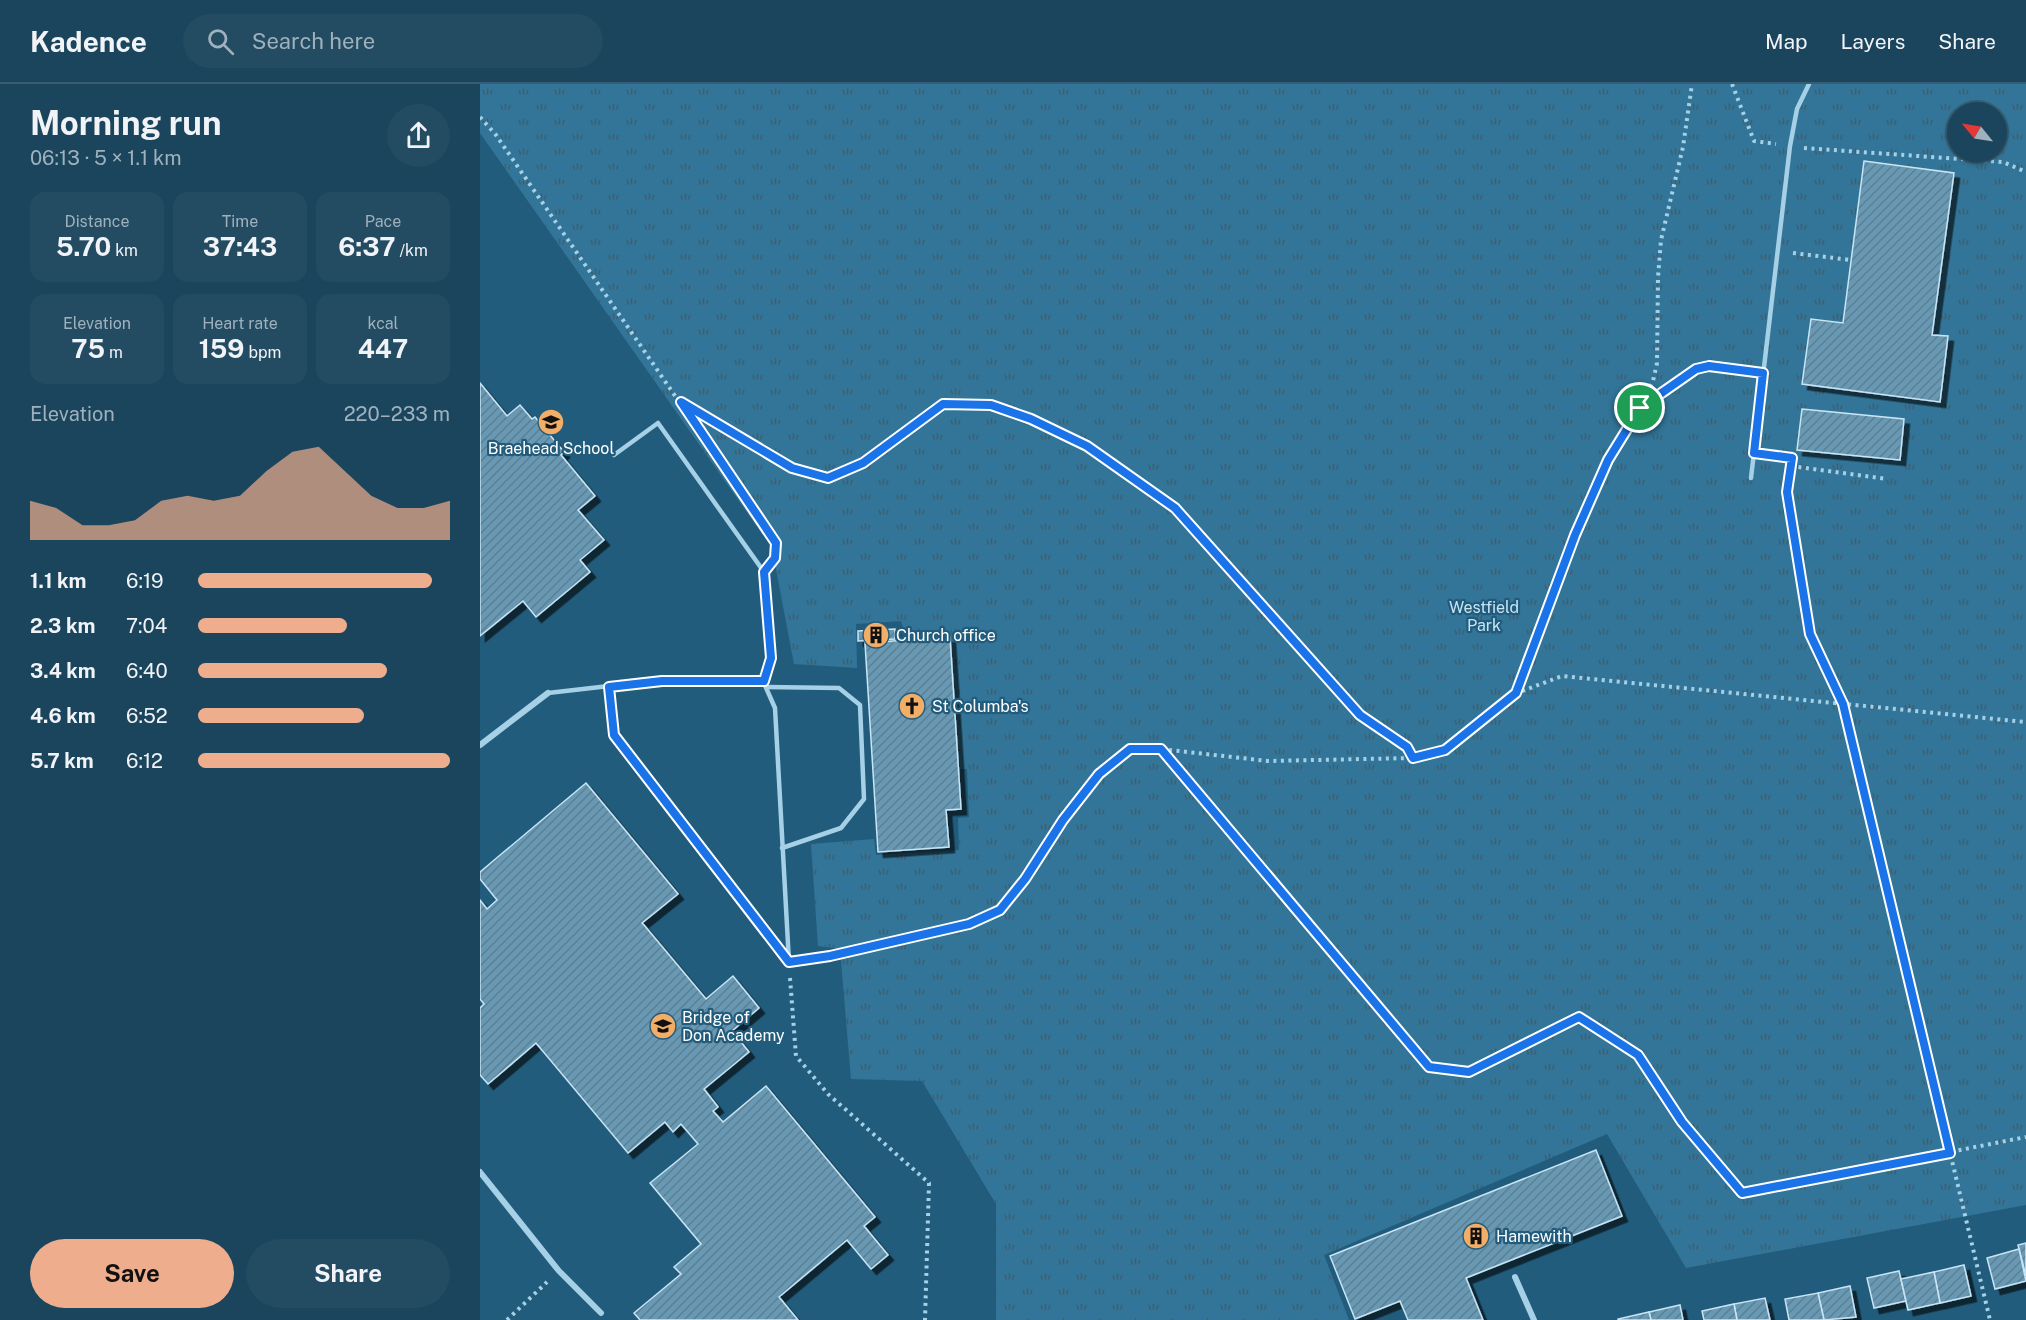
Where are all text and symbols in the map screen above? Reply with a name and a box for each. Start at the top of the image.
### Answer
search box [183,14,603,68]
text: Kadence [30,25,147,58]
icon: search [204,25,237,58]
text: Search here [252,28,375,54]
text: Map [1765,29,1808,54]
text: Layers [1841,29,1905,54]
text: Share [1938,29,1996,54]
north arrow [1947,102,2007,162]
map controls [1947,102,2007,162]
text: Morning run [30,104,222,142]
button: share [387,104,450,167]
text: 06:13 · 5 × 1.1 km [30,146,182,170]
text: Distance [65,212,129,231]
text: Time [222,212,258,231]
text: Pace [365,212,401,231]
text: 5.70 [56,231,111,262]
text: 37:43 [203,231,277,262]
text: 6:37 [338,231,396,262]
text: km [111,241,138,260]
text: /km [396,241,428,260]
text: Elevation [63,314,131,333]
text: Heart rate [202,314,278,333]
text: kcal [368,314,398,333]
text: 75 [71,333,105,364]
text: 159 [199,333,245,364]
text: 447 [358,333,408,364]
text: m [105,343,123,362]
text: bpm [245,343,281,362]
pin [1614,382,1665,433]
icon: arrive [1623,391,1656,424]
text: Elevation [30,402,115,426]
text: 220–233 m [344,402,450,426]
school or university icon: Braehead School [536,407,566,437]
place label: Braehead School [488,439,614,458]
text: 1.1 km [30,569,87,593]
text: 6:19 [126,569,164,593]
park label: Westfield Park [1449,598,1519,635]
text: 2.3 km [30,614,95,638]
text: 7:04 [126,614,167,638]
building icon: Church office [861,620,891,650]
place label: Church office [896,626,996,645]
text: 3.4 km [30,659,96,683]
text: 6:40 [126,659,168,683]
church icon: St Columba's [897,691,927,721]
place label: St Columba's [932,697,1029,716]
text: 4.6 km [30,704,96,728]
text: 6:52 [126,704,168,728]
text: 5.7 km [30,749,94,773]
text: 6:12 [126,749,163,773]
place label: Bridge of Don Academy [682,1008,785,1045]
school or university icon: Bridge of Don Academy [648,1011,678,1041]
building icon: Hamewith [1461,1221,1491,1251]
place label: Hamewith [1496,1227,1572,1246]
button: Save [30,1239,234,1308]
button: Share [246,1239,450,1308]

